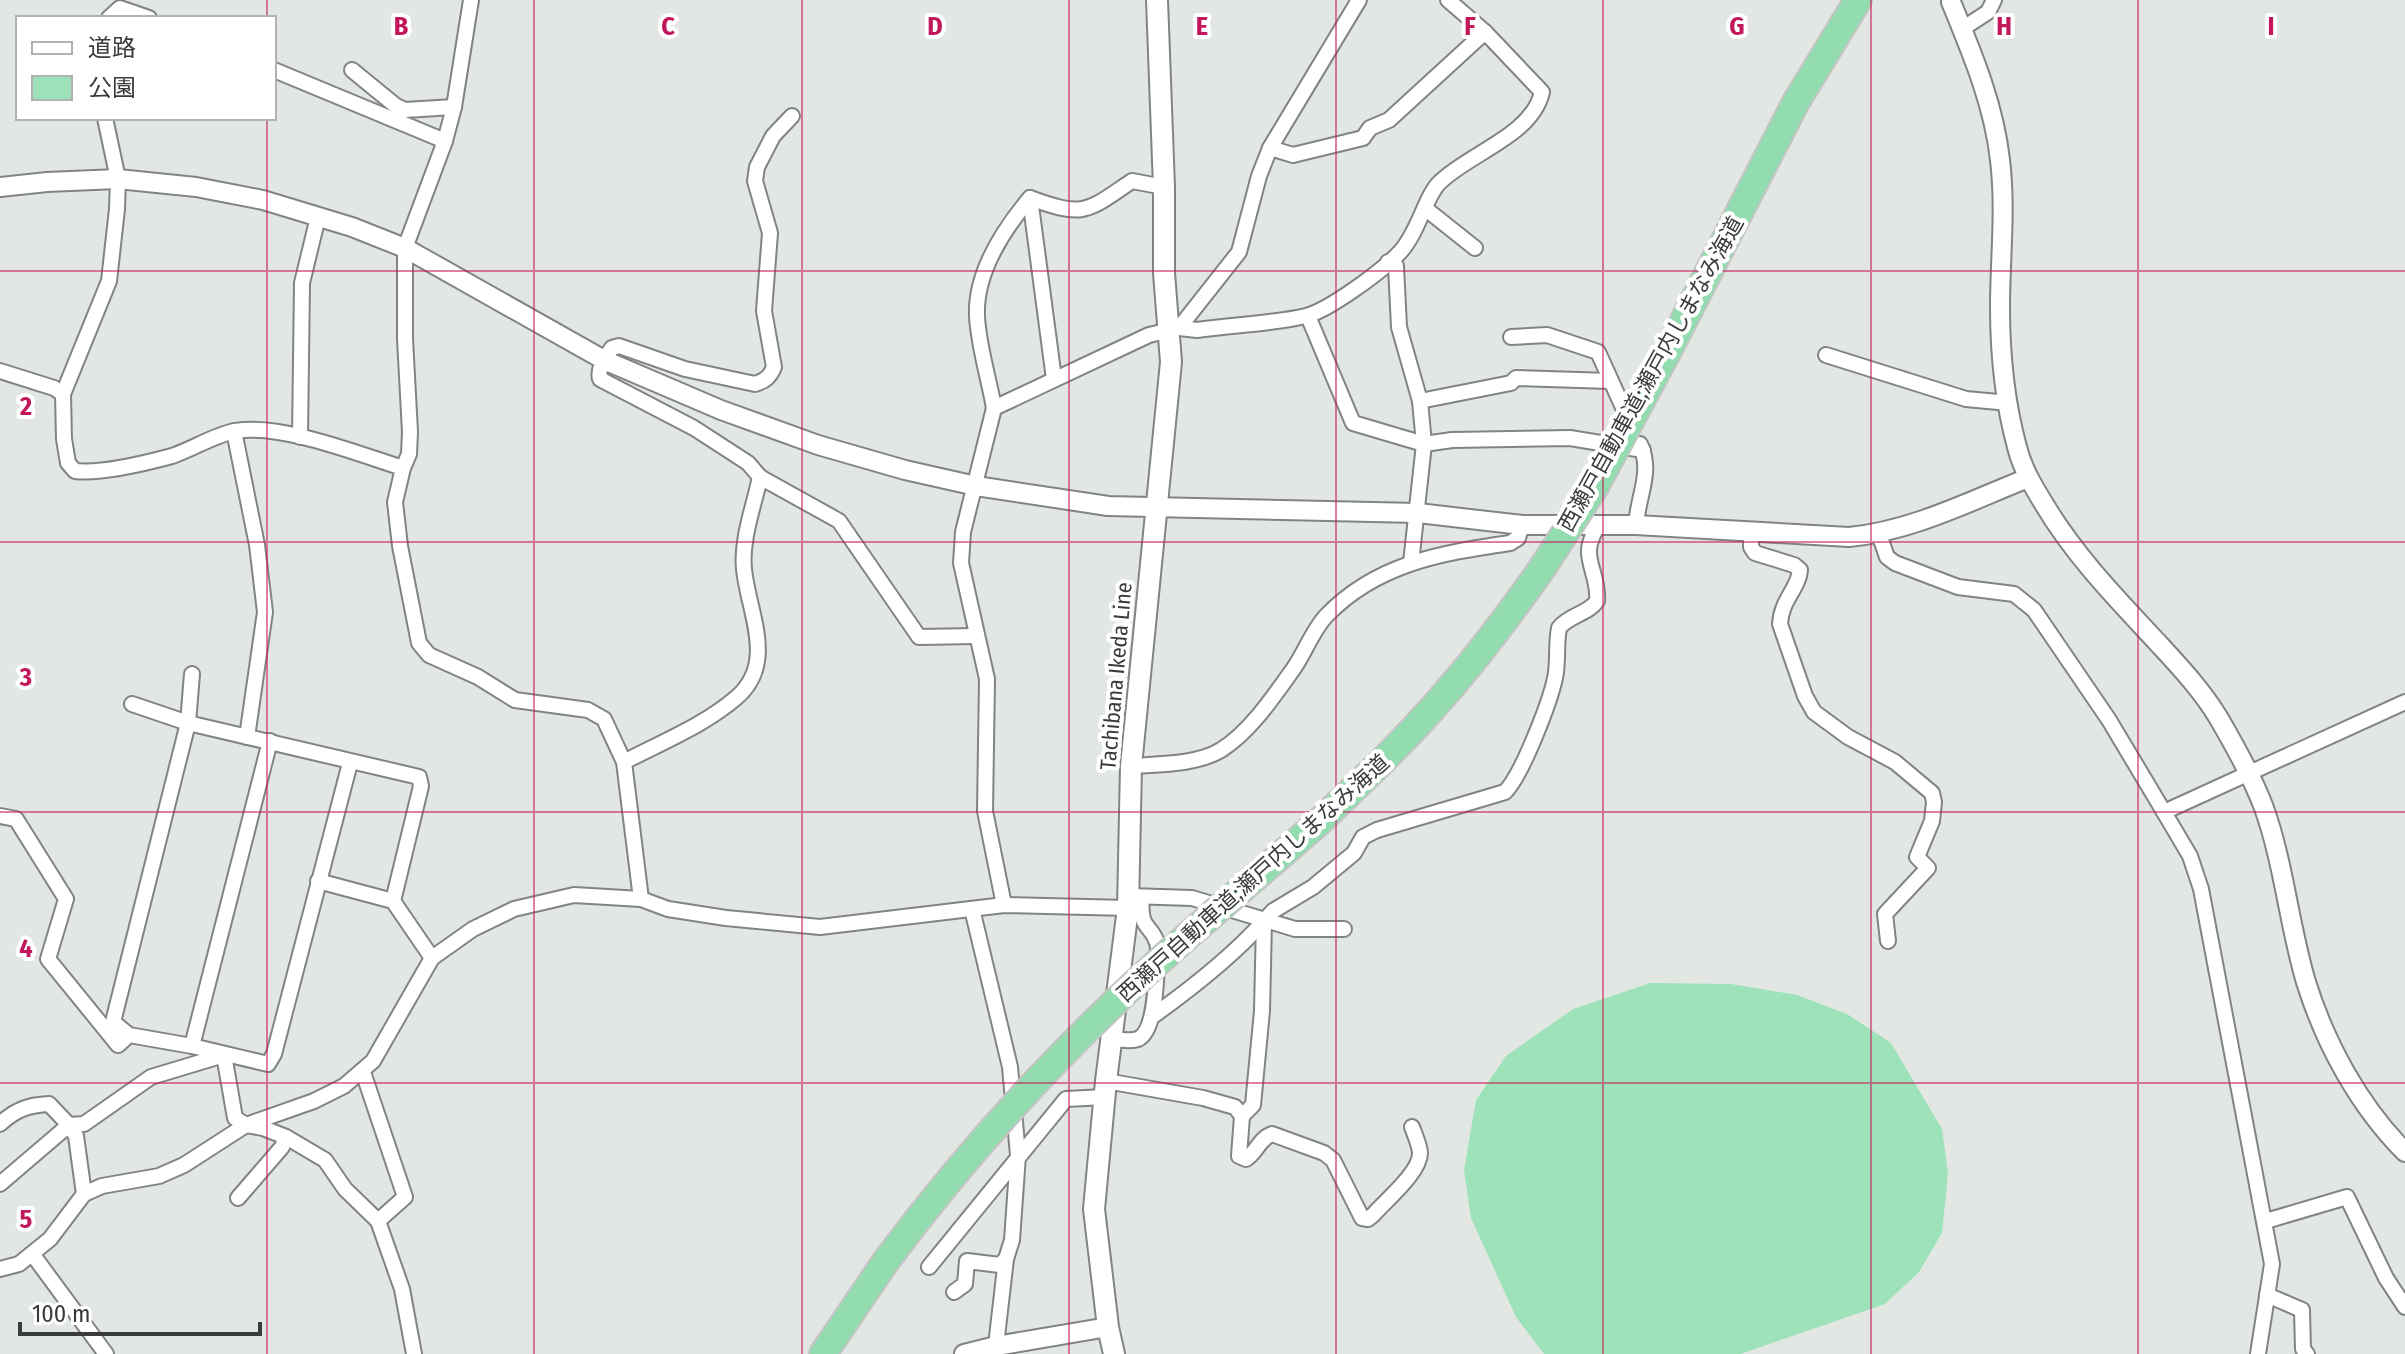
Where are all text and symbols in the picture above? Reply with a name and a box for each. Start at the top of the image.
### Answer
text: B [394,11,409,42]
text: C [661,11,675,42]
text: D [927,11,943,42]
text: E [1196,11,1208,42]
text: F [1464,11,1476,42]
text: G [1729,11,1745,42]
text: H [1996,11,2012,42]
text: I [2268,11,2275,42]
legend [16,16,276,120]
text: 道路 [88,34,136,62]
text: 公園 [88,74,136,102]
street label: 西瀬戸自動車道;瀬戸内しまなみ海道 [1553,211,1749,537]
text: 2 [19,391,32,422]
street label: Tachibana Ikeda Line [1094,581,1138,771]
text: 3 [19,662,32,693]
street label: 西瀬戸自動車道;瀬戸内しまなみ海道 [1111,749,1395,1007]
text: 4 [19,933,33,964]
text: 5 [20,1204,33,1235]
scale bar [20,1286,260,1336]
text: 100 m [32,1300,90,1328]

